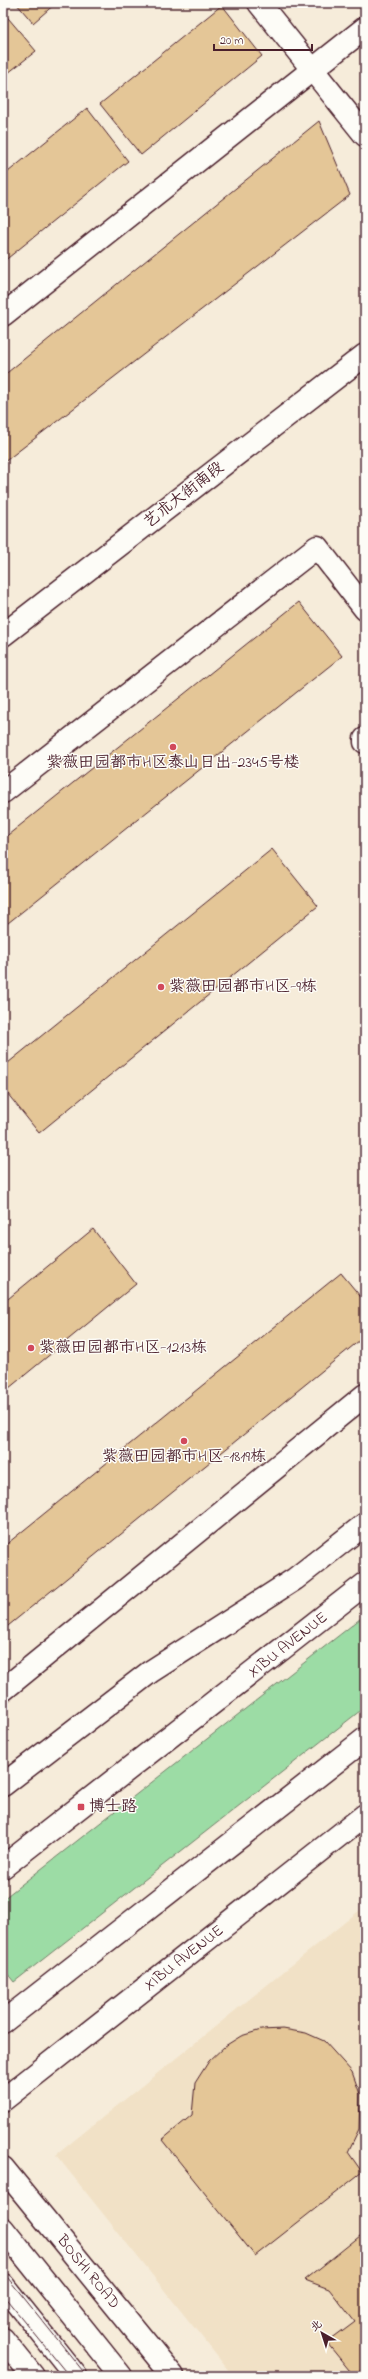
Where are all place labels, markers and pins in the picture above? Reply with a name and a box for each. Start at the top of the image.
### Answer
marker: 紫薇田园都市H区泰山日出-2345号楼 [168,742,178,752]
place label: 紫薇田园都市H区泰山日出-2345号楼 [46,751,300,775]
place label: 紫薇田园都市H区-9栋 [169,975,317,999]
marker: 紫薇田园都市H区-9栋 [156,982,166,992]
place label: 紫薇田园都市H区-1213栋 [39,1336,207,1360]
marker: 紫薇田园都市H区-1213栋 [26,1343,36,1353]
marker: 紫薇田园都市H区-1819栋 [179,1436,189,1446]
place label: 紫薇田园都市H区-1819栋 [102,1445,266,1469]
place label: 博士路 [89,1795,137,1819]
marker: 博士路 [76,1802,86,1812]

